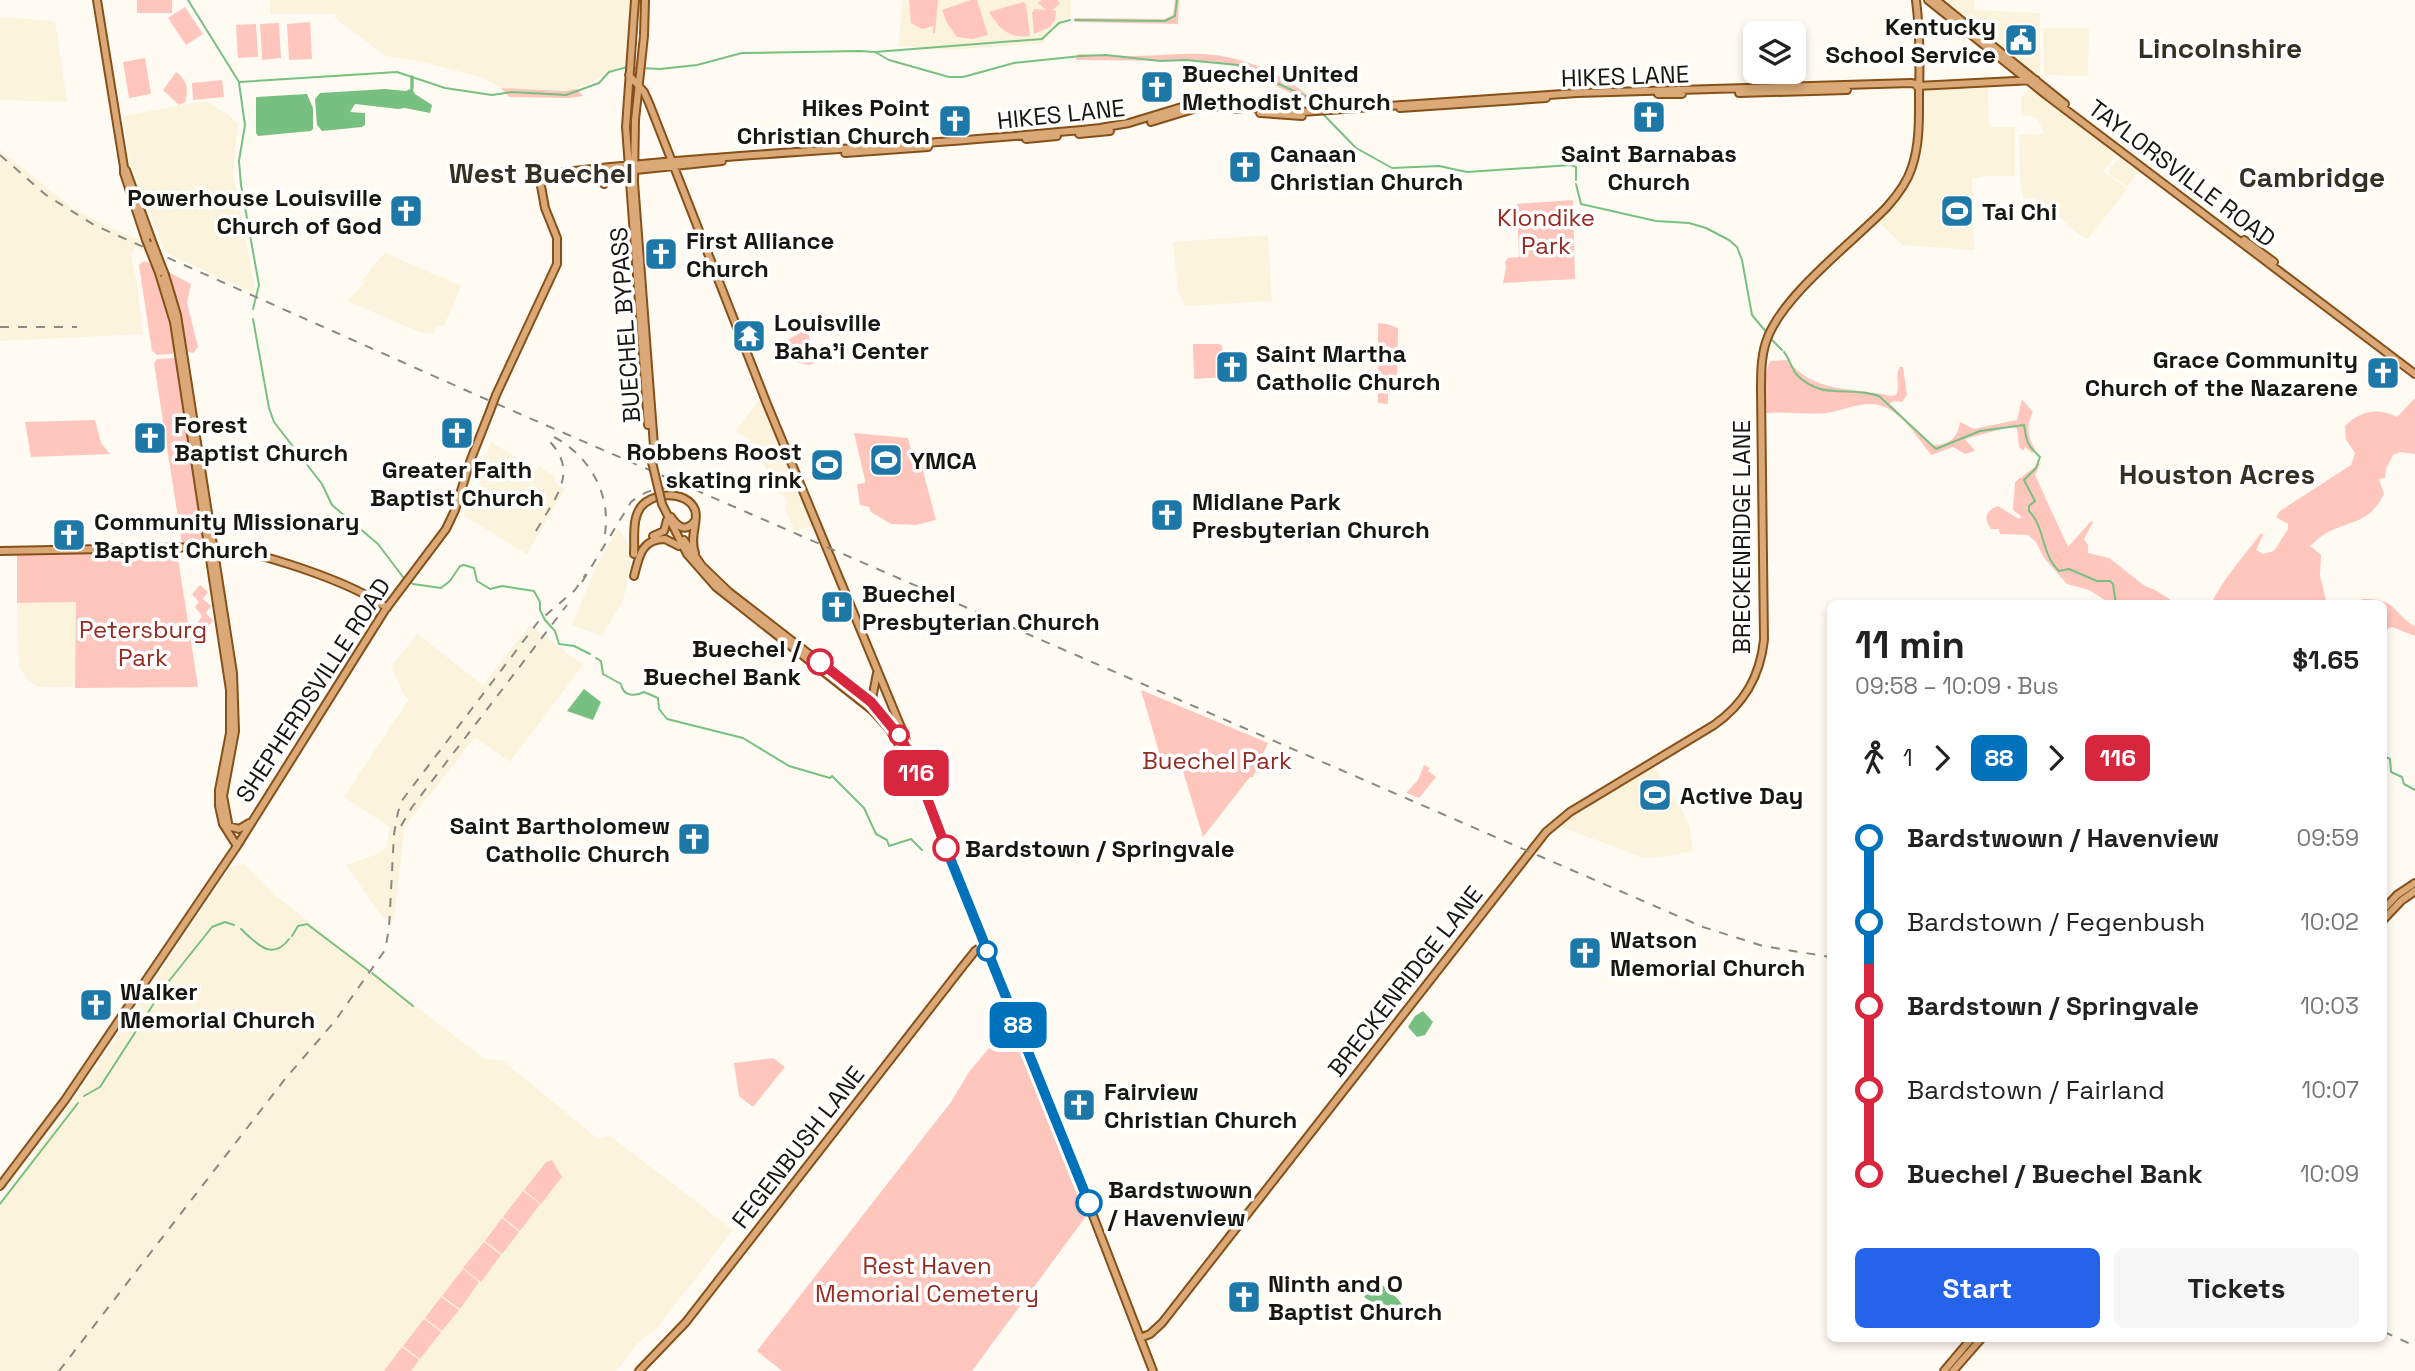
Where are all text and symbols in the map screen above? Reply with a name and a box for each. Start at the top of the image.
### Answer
place label: Kentucky School Service [1825,11,1996,70]
map controls [1743,21,1806,84]
button: layers [1743,21,1806,84]
public building icon: Kentucky School Service [2002,21,2040,59]
district label: Lincolnshire [2138,30,2302,66]
place label: Buechel United Methodist Church [1182,58,1391,117]
street label: HIKES LANE [1560,58,1690,94]
church icon: Buechel United Methodist Church [1138,68,1176,106]
place label: Hikes Point Christian Church [737,92,930,151]
street label: HIKES LANE [996,92,1126,136]
street label: TAYLORSVILLE ROAD [2082,92,2282,254]
church icon: Saint Barnabas Church [1630,98,1668,136]
church icon: Hikes Point Christian Church [936,102,974,140]
place label: Canaan Christian Church [1270,138,1463,197]
place label: Saint Barnabas Church [1561,138,1737,197]
church icon: Canaan Christian Church [1226,148,1264,186]
district label: West Buechel [449,155,633,191]
district label: Cambridge [2239,159,2385,195]
place label: Powerhouse Louisville Church of God [127,182,382,241]
church icon: Powerhouse Louisville Church of God [387,192,425,230]
sports icon: Tai Chi [1938,192,1976,230]
place label: Tai Chi [1982,196,2057,227]
park label: Klondike Park [1497,202,1595,261]
place label: First Alliance Church [686,225,834,284]
street label: BUECHEL BYPASS [603,226,647,424]
church icon: First Alliance Church [642,235,680,273]
place label: Louisville Baha'i Center [774,307,929,366]
temple icon: Louisville Baha'i Center [730,317,768,355]
place label: Saint Martha Catholic Church [1256,338,1441,397]
place label: Grace Community Church of the Nazarene [2085,344,2358,403]
church icon: Saint Martha Catholic Church [1213,348,1251,386]
church icon: Grace Community Church of the Nazarene [2364,354,2402,392]
place label: Forest Baptist Church [174,409,348,468]
church icon: Greater Faith Baptist Church [438,414,476,452]
church icon: Forest Baptist Church [131,419,169,457]
street label: BRECKENRIDGE LANE [1726,420,1757,654]
place label: Robbens Roost skating rink [626,436,802,495]
sports icon: YMCA [867,441,905,479]
place label: YMCA [910,445,977,476]
sports icon: Robbens Roost skating rink [808,446,846,484]
place label: Greater Faith Baptist Church [370,454,544,513]
district label: Houston Acres [2119,456,2315,492]
place label: Midlane Park Presbyterian Church [1192,486,1430,545]
church icon: Midlane Park Presbyterian Church [1148,496,1186,534]
place label: Community Missionary Baptist Church [94,506,359,565]
church icon: Community Missionary Baptist Church [50,516,88,554]
street label: SHEPHERDSVILLE ROAD [229,572,397,808]
place label: Buechel Presbyterian Church [862,578,1100,637]
church icon: Buechel Presbyterian Church [818,588,856,626]
park label: Petersburg Park [79,614,207,673]
text: 11 min [1855,621,1965,669]
place label: Buechel / Buechel Bank [643,633,802,692]
text: $1.65 [2292,643,2359,677]
marker: Buechel / Buechel Bank [807,649,833,675]
text: 09:58 – 10:09 · Bus [1855,671,2059,701]
unlabelled marker [889,725,909,745]
icon: walk [1855,739,1893,777]
icon: forward [1923,739,1961,777]
icon: forward [2037,739,2075,777]
text: 88 [1985,742,2013,773]
text: 116 [2099,742,2136,773]
text: 1 [1903,743,1913,773]
park label: Buechel Park [1142,745,1292,776]
line badge: 116 [876,750,956,796]
text: 116 [898,757,934,788]
sports icon: Active Day [1636,776,1674,814]
place label: Active Day [1680,780,1803,811]
place label: Saint Bartholomew Catholic Church [450,810,670,869]
church icon: Saint Bartholomew Catholic Church [675,820,713,858]
text: Bardstwown / Havenview [1907,821,2219,855]
text: 09:59 [2297,823,2359,853]
place label: Bardstown / Springvale [965,833,1235,864]
marker: Bardstown / Springvale [933,835,959,861]
street label: BRECKENRIDGE LANE [1321,879,1489,1083]
text: Bardstown / Fegenbush [1907,905,2205,939]
text: 10:02 [2300,907,2359,937]
place label: Watson Memorial Church [1610,924,1805,983]
church icon: Watson Memorial Church [1566,934,1604,972]
unlabelled marker [977,941,997,961]
place label: Walker Memorial Church [120,976,315,1035]
church icon: Walker Memorial Church [77,986,115,1024]
text: Bardstown / Springvale [1907,989,2199,1023]
text: 10:03 [2300,991,2359,1021]
line badge: 88 [986,1002,1050,1048]
text: 88 [1004,1009,1032,1040]
street label: FEGENBUSH LANE [725,1059,871,1235]
text: Bardstown / Fairland [1907,1073,2165,1107]
text: 10:07 [2302,1075,2359,1105]
place label: Fairview Christian Church [1104,1076,1297,1135]
church icon: Fairview Christian Church [1060,1086,1098,1124]
text: Buechel / Buechel Bank [1907,1157,2203,1191]
text: 10:09 [2300,1159,2359,1189]
place label: Bardstwown / Havenview [1107,1174,1252,1233]
marker: Bardstwown / Havenview [1076,1190,1102,1216]
button: Start [1855,1248,2100,1328]
button: Tickets [2114,1248,2359,1328]
park label: Rest Haven Memorial Cemetery [815,1250,1039,1309]
place label: Ninth and O Baptist Church [1268,1268,1442,1327]
church icon: Ninth and O Baptist Church [1225,1278,1263,1316]

